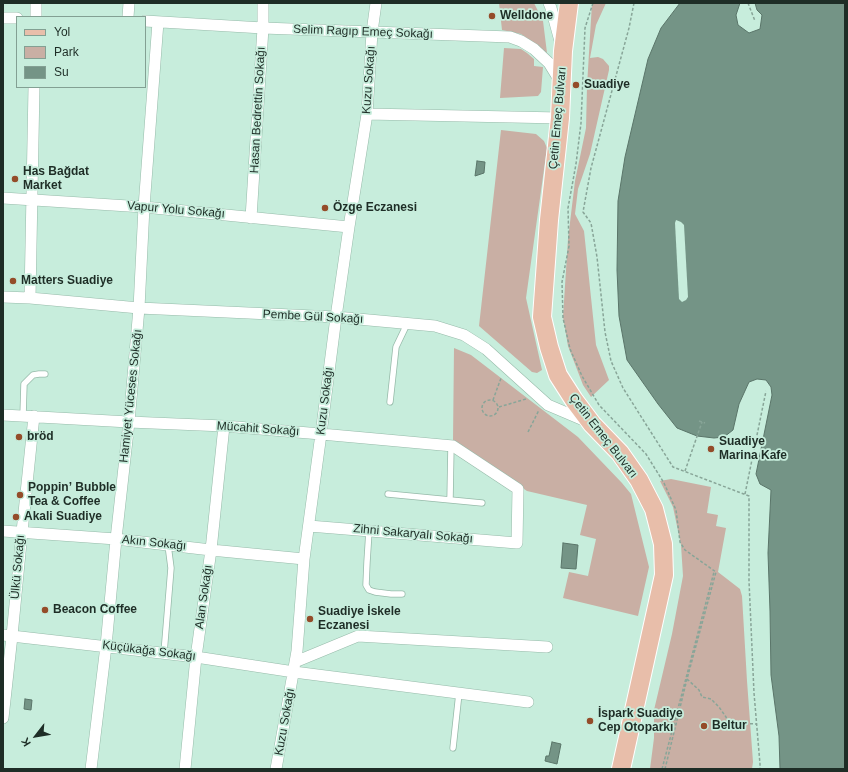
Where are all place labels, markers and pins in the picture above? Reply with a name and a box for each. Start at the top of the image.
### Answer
place label: Welldone [500,9,553,23]
marker: Welldone [487,11,497,21]
place label: Suadiye [584,78,630,92]
marker: Suadiye [571,80,581,90]
place label: Has Bağdat Market [23,165,89,193]
marker: Has Bağdat Market [10,174,20,184]
place label: Özge Eczanesi [333,201,417,215]
marker: Özge Eczanesi [320,203,330,213]
place label: Matters Suadiye [21,274,113,288]
marker: Matters Suadiye [8,276,18,286]
place label: bröd [27,430,54,444]
marker: bröd [14,432,24,442]
place label: Suadiye Marina Kafe [719,435,787,463]
marker: Suadiye Marina Kafe [706,444,716,454]
place label: Poppin’ Bubble Tea & Coffee [28,481,116,509]
marker: Poppin’ Bubble Tea & Coffee [15,490,25,500]
place label: Akali Suadiye [24,510,102,524]
marker: Akali Suadiye [11,512,21,522]
place label: Beacon Coffee [53,603,137,617]
marker: Beacon Coffee [40,605,50,615]
place label: Suadiye İskele Eczanesi [318,605,401,633]
marker: Suadiye İskele Eczanesi [305,614,315,624]
place label: İspark Suadiye Cep Otoparkı [598,707,683,735]
marker: İspark Suadiye Cep Otoparkı [585,716,595,726]
place label: Beltur [712,719,747,733]
marker: Beltur [699,721,709,731]

